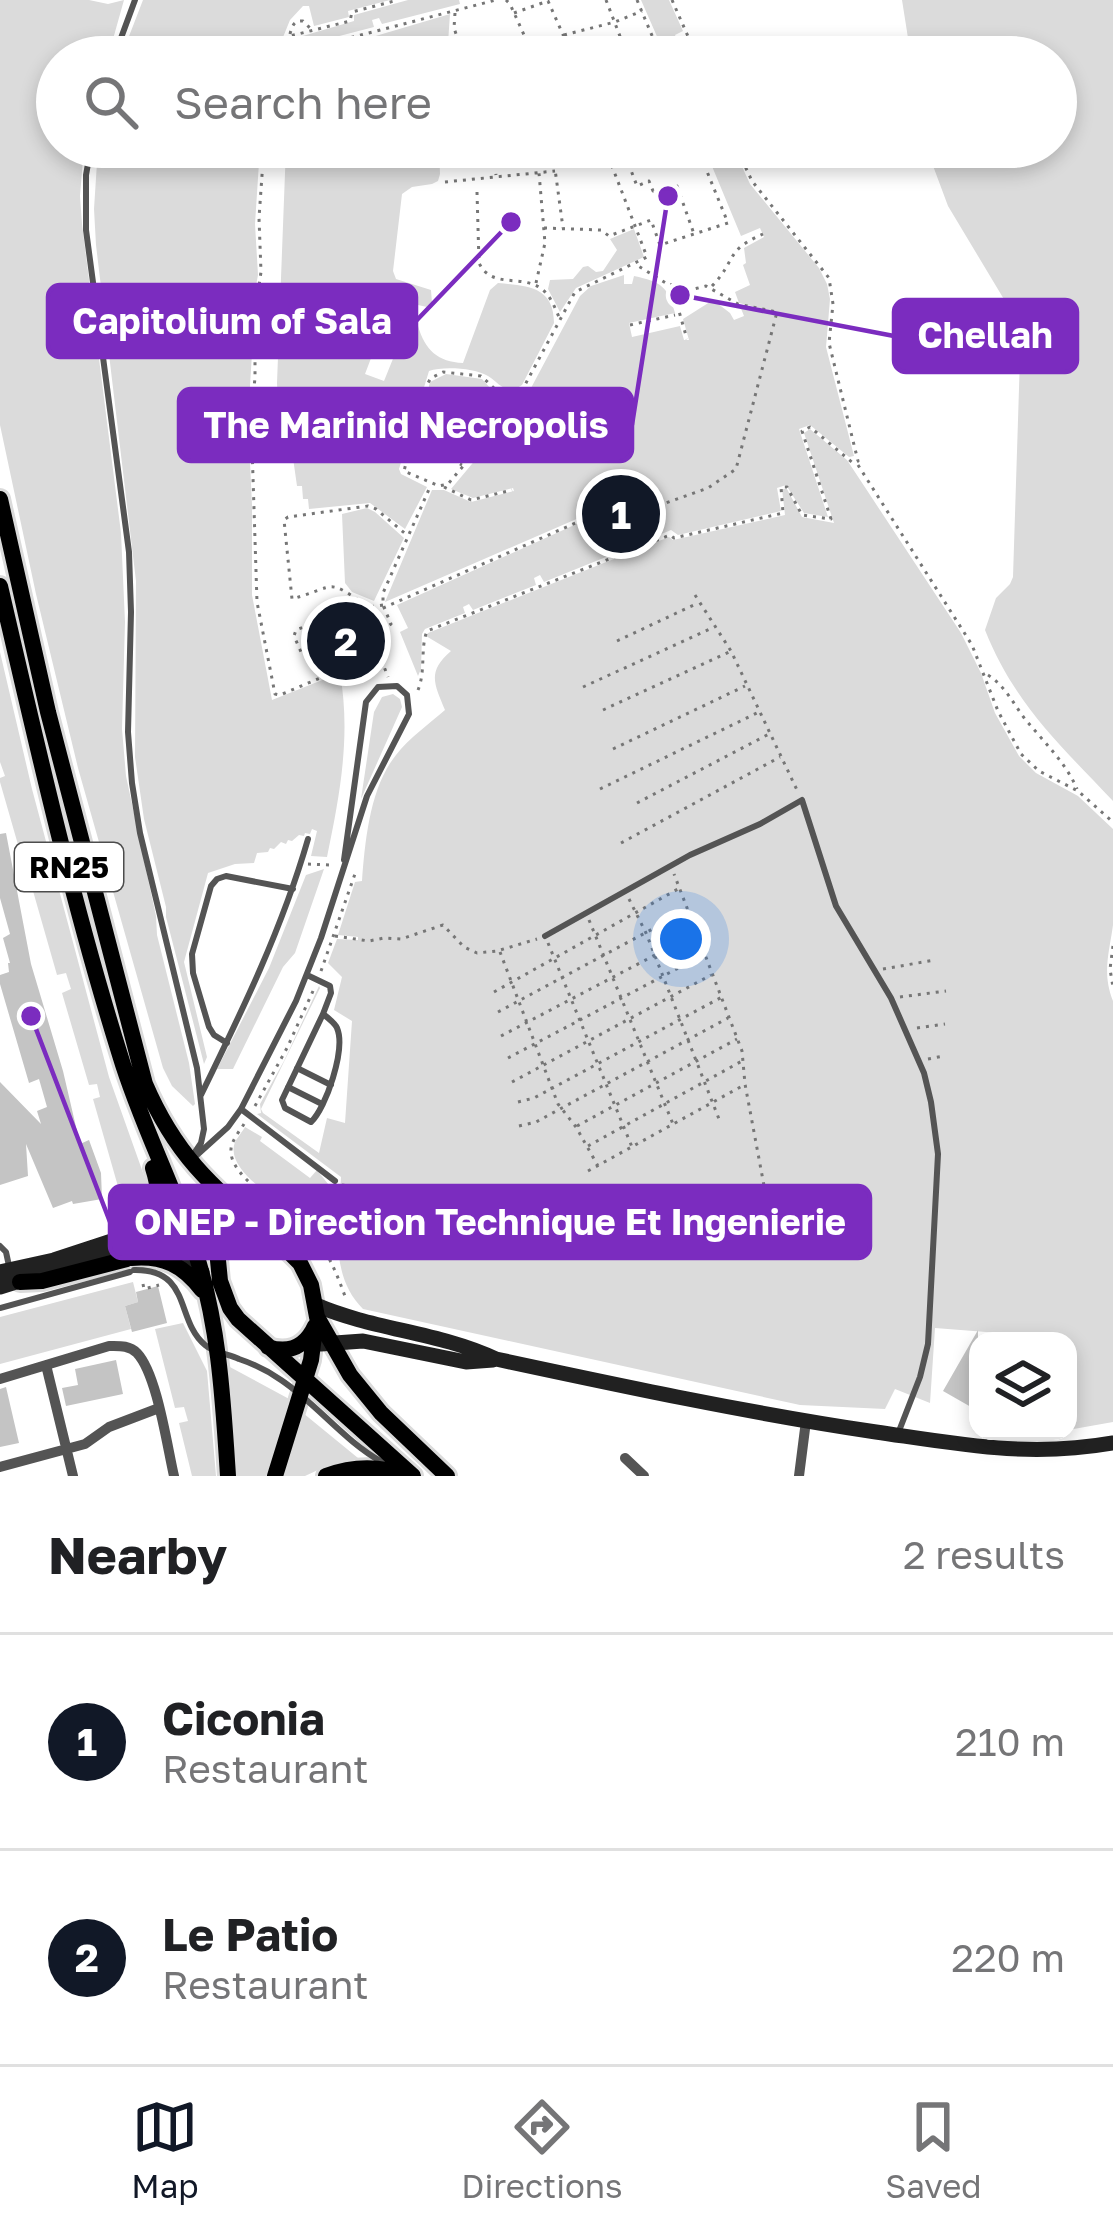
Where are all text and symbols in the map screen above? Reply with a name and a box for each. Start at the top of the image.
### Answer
search box [36,36,1077,168]
icon: search [78,69,144,135]
text: Search here [174,75,432,129]
callout: Capitolium of Sala [48,285,416,357]
text: Capitolium of Sala [72,299,392,342]
callout: Chellah [894,300,1077,372]
text: Chellah [917,313,1053,356]
callout: The Marinid Necropolis [179,389,632,461]
text: The Marinid Necropolis [203,403,609,446]
pin: 1 [582,469,660,559]
pin: 2 [307,596,385,686]
road number: RN25 [15,843,123,891]
your location [651,909,711,969]
callout: ONEP - Direction Technique Et Ingenierie [110,1186,870,1258]
text: ONEP - Direction Technique Et Ingenierie [134,1200,846,1243]
map controls [969,1332,1077,1440]
button: layers [969,1332,1077,1440]
text: Nearby [48,1524,227,1585]
text: 2 results [903,1531,1065,1578]
text: Ciconia [162,1691,325,1745]
text: 1 [77,1718,97,1765]
text: 210 m [955,1718,1065,1765]
text: Restaurant [162,1745,369,1792]
text: Le Patio [162,1907,338,1961]
text: 2 [75,1934,99,1981]
text: 220 m [951,1934,1065,1981]
text: Restaurant [162,1961,369,2008]
tab: Map [131,2094,199,2205]
tab: Directions [461,2094,623,2205]
tab: Saved [885,2094,982,2205]

